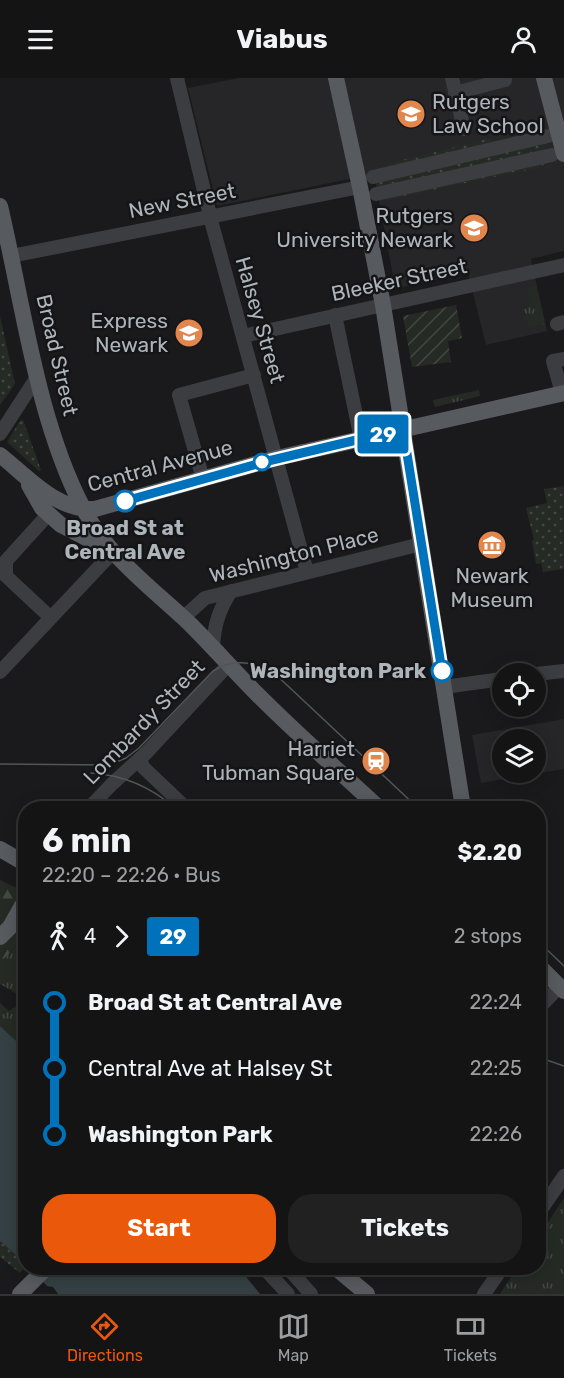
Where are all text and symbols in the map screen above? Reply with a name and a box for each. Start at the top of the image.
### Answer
icon: menu [24,23,57,56]
text: Viabus [236,23,328,55]
icon: person [507,23,540,56]
place label: Rutgers Law School [432,89,544,138]
school or university icon: Rutgers Law School [395,98,427,130]
street label: New Street [126,178,237,223]
place label: Rutgers University Newark [276,203,453,252]
school or university icon: Rutgers University Newark [458,212,490,244]
street label: Bleeker Street [329,253,469,306]
street label: Halsey Street [230,254,291,386]
street label: Broad Street [31,292,84,418]
place label: Express Newark [90,308,168,357]
school or university icon: Express Newark [173,317,205,349]
line badge: 29 [356,414,410,454]
text: 29 [369,422,397,447]
street label: Central Avenue [85,434,235,497]
unlabelled marker [253,453,271,471]
marker: Broad St at Central Ave [114,490,136,512]
place label: Broad St at Central Ave [65,515,185,564]
street label: Washington Place [207,521,381,588]
museum icon: Newark Museum [476,529,508,561]
place label: Newark Museum [450,563,534,612]
street label: Lombardy Street [78,654,209,789]
place label: Washington Park [250,658,427,683]
marker: Washington Park [431,660,453,682]
map controls [492,663,546,783]
button: locate [492,663,546,717]
button: layers [492,729,546,783]
place label: Harriet Tubman Square [202,736,355,785]
station icon: Harriet Tubman Square [360,745,392,777]
text: 6 min [42,821,131,860]
text: $2.20 [457,839,522,866]
text: 22:20 – 22:26 · Bus [42,863,221,887]
icon: walk [42,920,75,953]
icon: forward [105,920,138,953]
text: 4 [84,924,96,948]
text: 29 [159,924,187,949]
text: 2 stops [454,924,522,948]
text: Broad St at Central Ave [88,989,342,1016]
text: 22:24 [469,990,522,1014]
text: Central Ave at Halsey St [88,1055,332,1082]
text: 22:25 [470,1056,522,1080]
text: Washington Park [88,1121,273,1148]
text: 22:26 [470,1122,522,1146]
button: Start [42,1194,276,1263]
button: Tickets [288,1194,522,1263]
tab: Directions [67,1310,143,1365]
tab: Map [277,1310,310,1365]
tab: Tickets [444,1310,497,1365]

